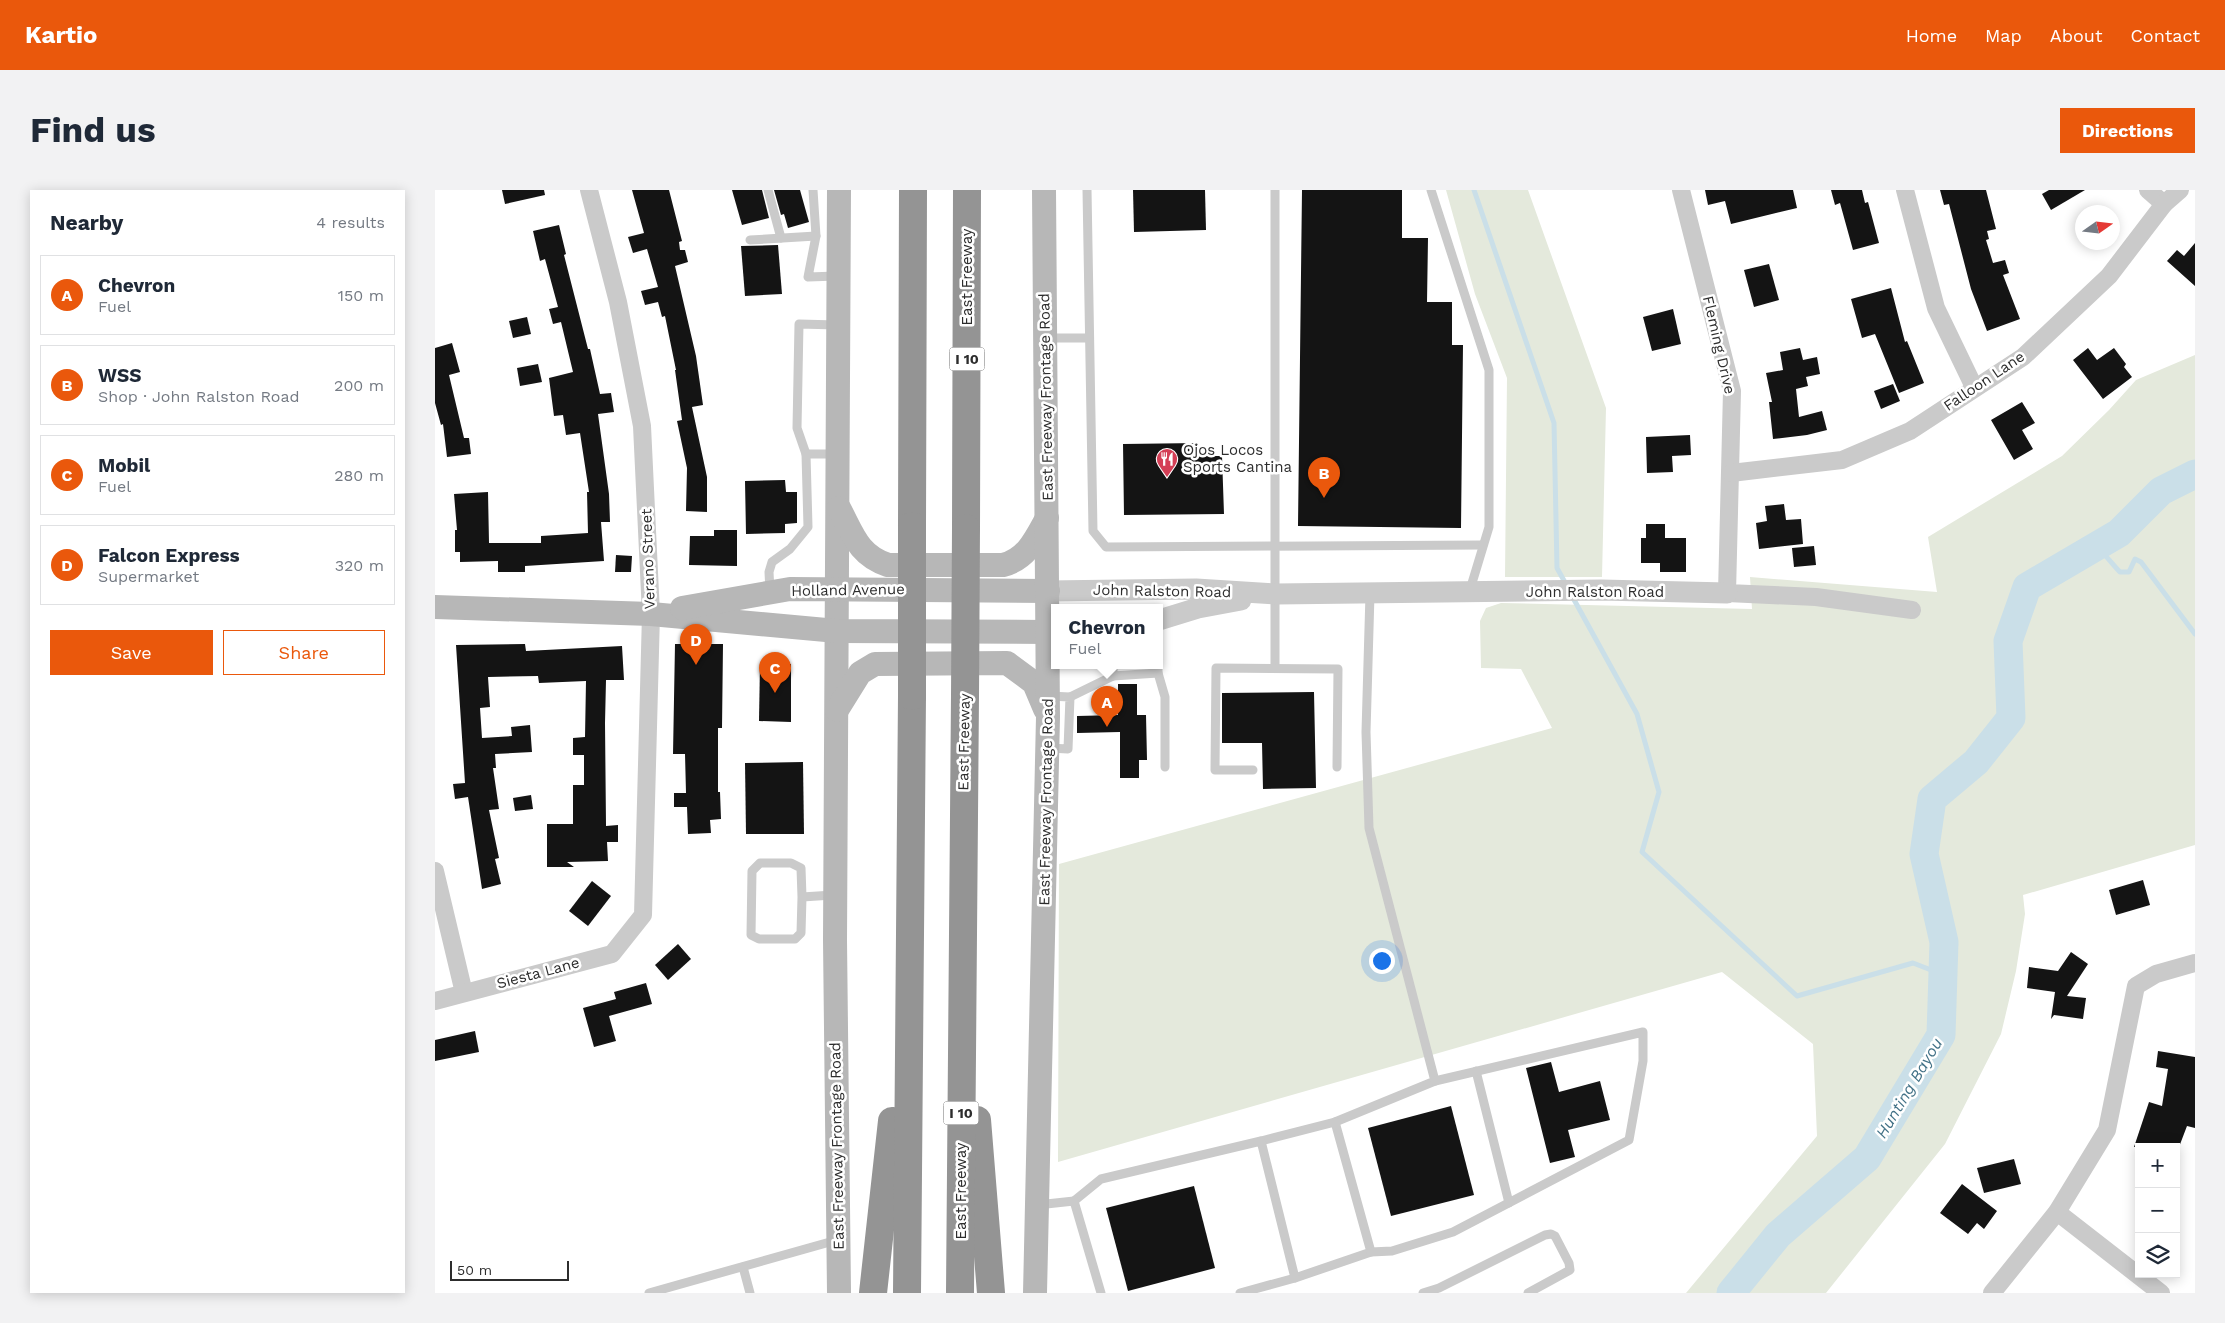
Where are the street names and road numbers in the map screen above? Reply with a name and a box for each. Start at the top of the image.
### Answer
street label: East Freeway [958,228,976,326]
street label: East Freeway Frontage Road [1035,293,1057,501]
street label: Fleming Drive [1699,294,1739,396]
road number: I 10 [949,347,985,370]
street label: Falloon Lane [1940,347,2028,415]
street label: Verano Street [637,508,659,610]
street label: Holland Avenue [791,580,905,600]
street label: John Ralston Road [1093,581,1231,601]
street label: John Ralston Road [1526,583,1664,601]
street label: East Freeway [954,693,974,791]
street label: East Freeway Frontage Road [1035,698,1057,906]
street label: Siesta Lane [495,953,581,993]
street label: East Freeway Frontage Road [826,1042,848,1250]
road number: I 10 [943,1101,979,1124]
street label: East Freeway [952,1142,970,1240]

